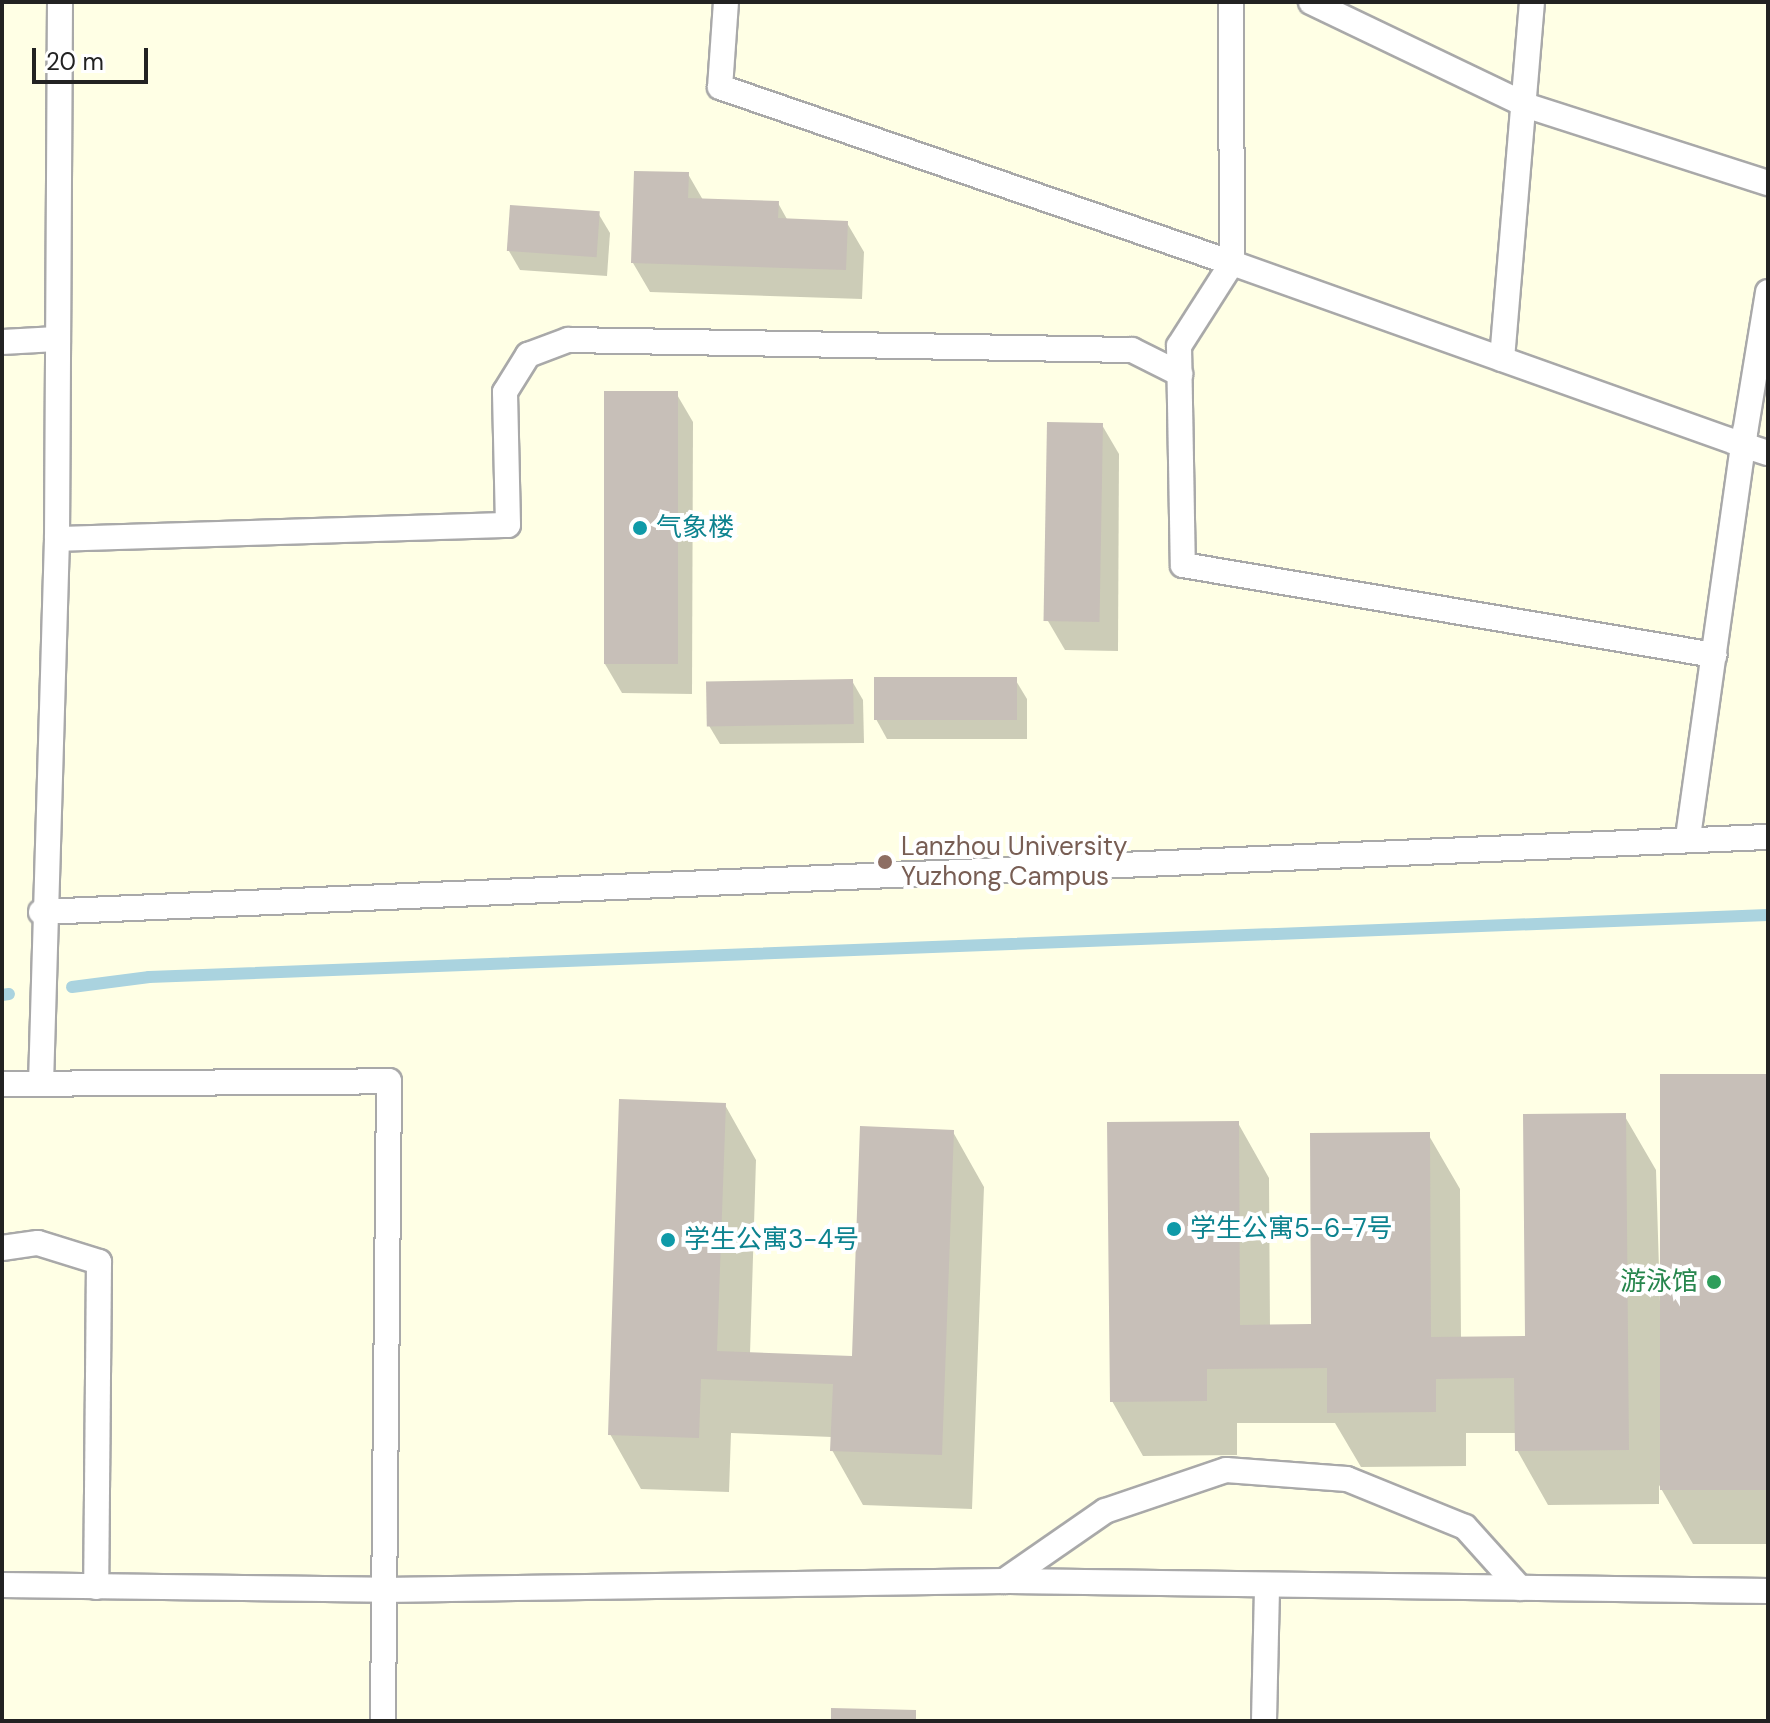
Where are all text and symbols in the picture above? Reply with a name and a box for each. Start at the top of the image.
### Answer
scale bar [36,32,152,82]
text: 20 m [46,46,104,77]
place label: 气象楼 [656,512,734,544]
marker: 气象楼 [631,519,649,537]
place label: Lanzhou University Yuzhong Campus [901,831,1127,892]
marker: Lanzhou University Yuzhong Campus [876,853,894,871]
place label: 学生公寓5-6-7号 [1190,1213,1393,1245]
marker: 学生公寓5-6-7号 [1165,1220,1183,1238]
place label: 学生公寓3-4号 [684,1224,859,1256]
marker: 学生公寓3-4号 [659,1231,677,1249]
place label: 游泳馆 [1620,1266,1698,1298]
marker: 游泳馆 [1705,1273,1723,1291]

